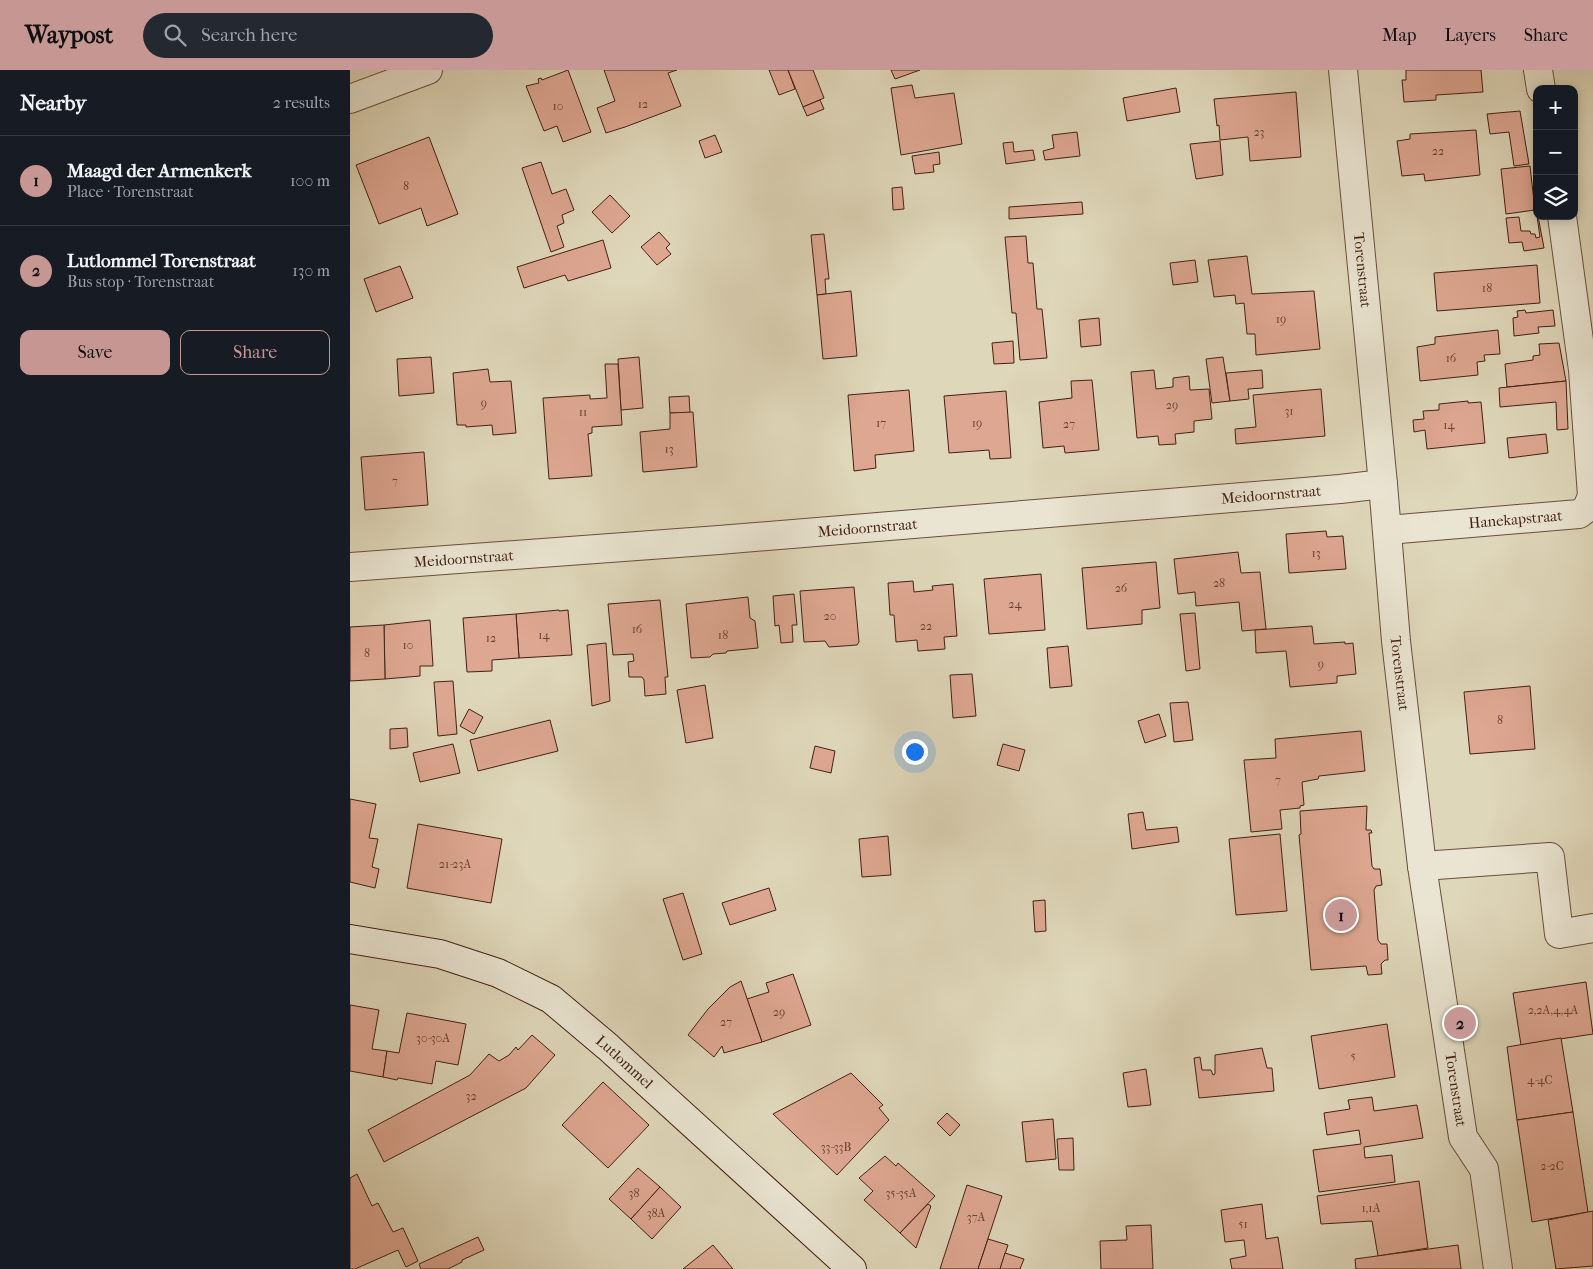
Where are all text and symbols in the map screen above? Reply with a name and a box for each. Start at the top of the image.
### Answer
search box [143,13,493,58]
text: Waypost [25,21,113,49]
icon: search [161,21,189,49]
text: Search here [201,24,297,46]
text: Map [1382,25,1416,46]
text: Layers [1444,25,1496,46]
text: Share [1524,25,1568,46]
map controls [1533,85,1578,220]
button: + [1533,85,1578,130]
text: Nearby [20,91,86,115]
text: 2 results [273,93,330,112]
house number: 12 [638,97,648,111]
house number: 10 [553,99,563,113]
house number: 23 [1253,125,1265,139]
button: − [1533,130,1578,175]
house number: 22 [1432,144,1444,158]
text: Maagd der Armenkerk [67,160,251,182]
text: 1 [33,171,39,190]
text: 100 m [290,171,330,190]
button: layers [1533,175,1578,220]
house number: 8 [403,179,409,193]
text: Place · Torenstraat [67,182,194,201]
street label: Torenstraat [1350,232,1375,309]
text: Lutlommel Torenstraat [67,250,256,272]
text: 2 [32,261,40,280]
text: 130 m [292,261,330,280]
text: Bus stop · Torenstraat [67,272,214,291]
house number: 18 [1482,281,1492,295]
house number: 19 [1276,312,1286,326]
button: Save [20,330,170,375]
button: Share [180,330,330,375]
house number: 16 [1446,351,1457,365]
house number: 9 [481,396,487,410]
house number: 29 [1166,398,1178,412]
house number: 31 [1284,404,1294,418]
house number: 11 [579,405,587,419]
house number: 17 [876,416,886,430]
house number: 19 [972,416,982,430]
house number: 27 [1063,417,1075,431]
house number: 14 [1443,418,1456,432]
house number: 13 [664,442,674,456]
house number: 7 [392,474,398,488]
street label: Meidoornstraat [1220,482,1322,508]
street label: Hanekapstraat [1468,506,1564,532]
street label: Meidoornstraat [817,515,919,541]
street label: Meidoornstraat [413,546,515,571]
house number: 13 [1311,546,1321,560]
house number: 28 [1213,576,1225,590]
house number: 26 [1115,581,1128,595]
house number: 24 [1008,597,1023,611]
house number: 20 [824,609,836,623]
house number: 22 [920,619,932,633]
house number: 16 [632,622,643,636]
house number: 14 [538,628,551,642]
house number: 18 [718,628,728,642]
house number: 12 [486,631,496,645]
street label: Torenstraat [1387,635,1413,712]
house number: 10 [403,638,413,652]
house number: 8 [364,646,370,660]
house number: 9 [1318,657,1324,671]
house number: 8 [1497,713,1503,727]
your location [902,739,928,765]
house number: 7 [1275,773,1281,787]
house number: 21-23A [439,857,471,871]
pin: 1 [1325,896,1357,934]
house number: 2,2A,4,4A [1528,1003,1579,1017]
pin: 2 [1444,1004,1476,1042]
house number: 29 [773,1005,785,1019]
house number: 27 [720,1015,732,1029]
house number: 30-30A [416,1031,450,1045]
street label: Lutlommel [592,1032,657,1092]
house number: 5 [1350,1049,1356,1063]
street label: Torenstraat [1441,1051,1470,1129]
house number: 4-4C [1527,1073,1553,1087]
house number: 32 [465,1089,477,1103]
house number: 33-33B [821,1140,851,1154]
house number: 2-2C [1540,1159,1564,1173]
house number: 38 [629,1186,639,1200]
house number: 35-35A [885,1186,917,1200]
house number: 1,1A [1362,1201,1381,1215]
house number: 38A [647,1206,666,1220]
house number: 37A [967,1210,985,1224]
house number: 51 [1238,1217,1248,1231]

